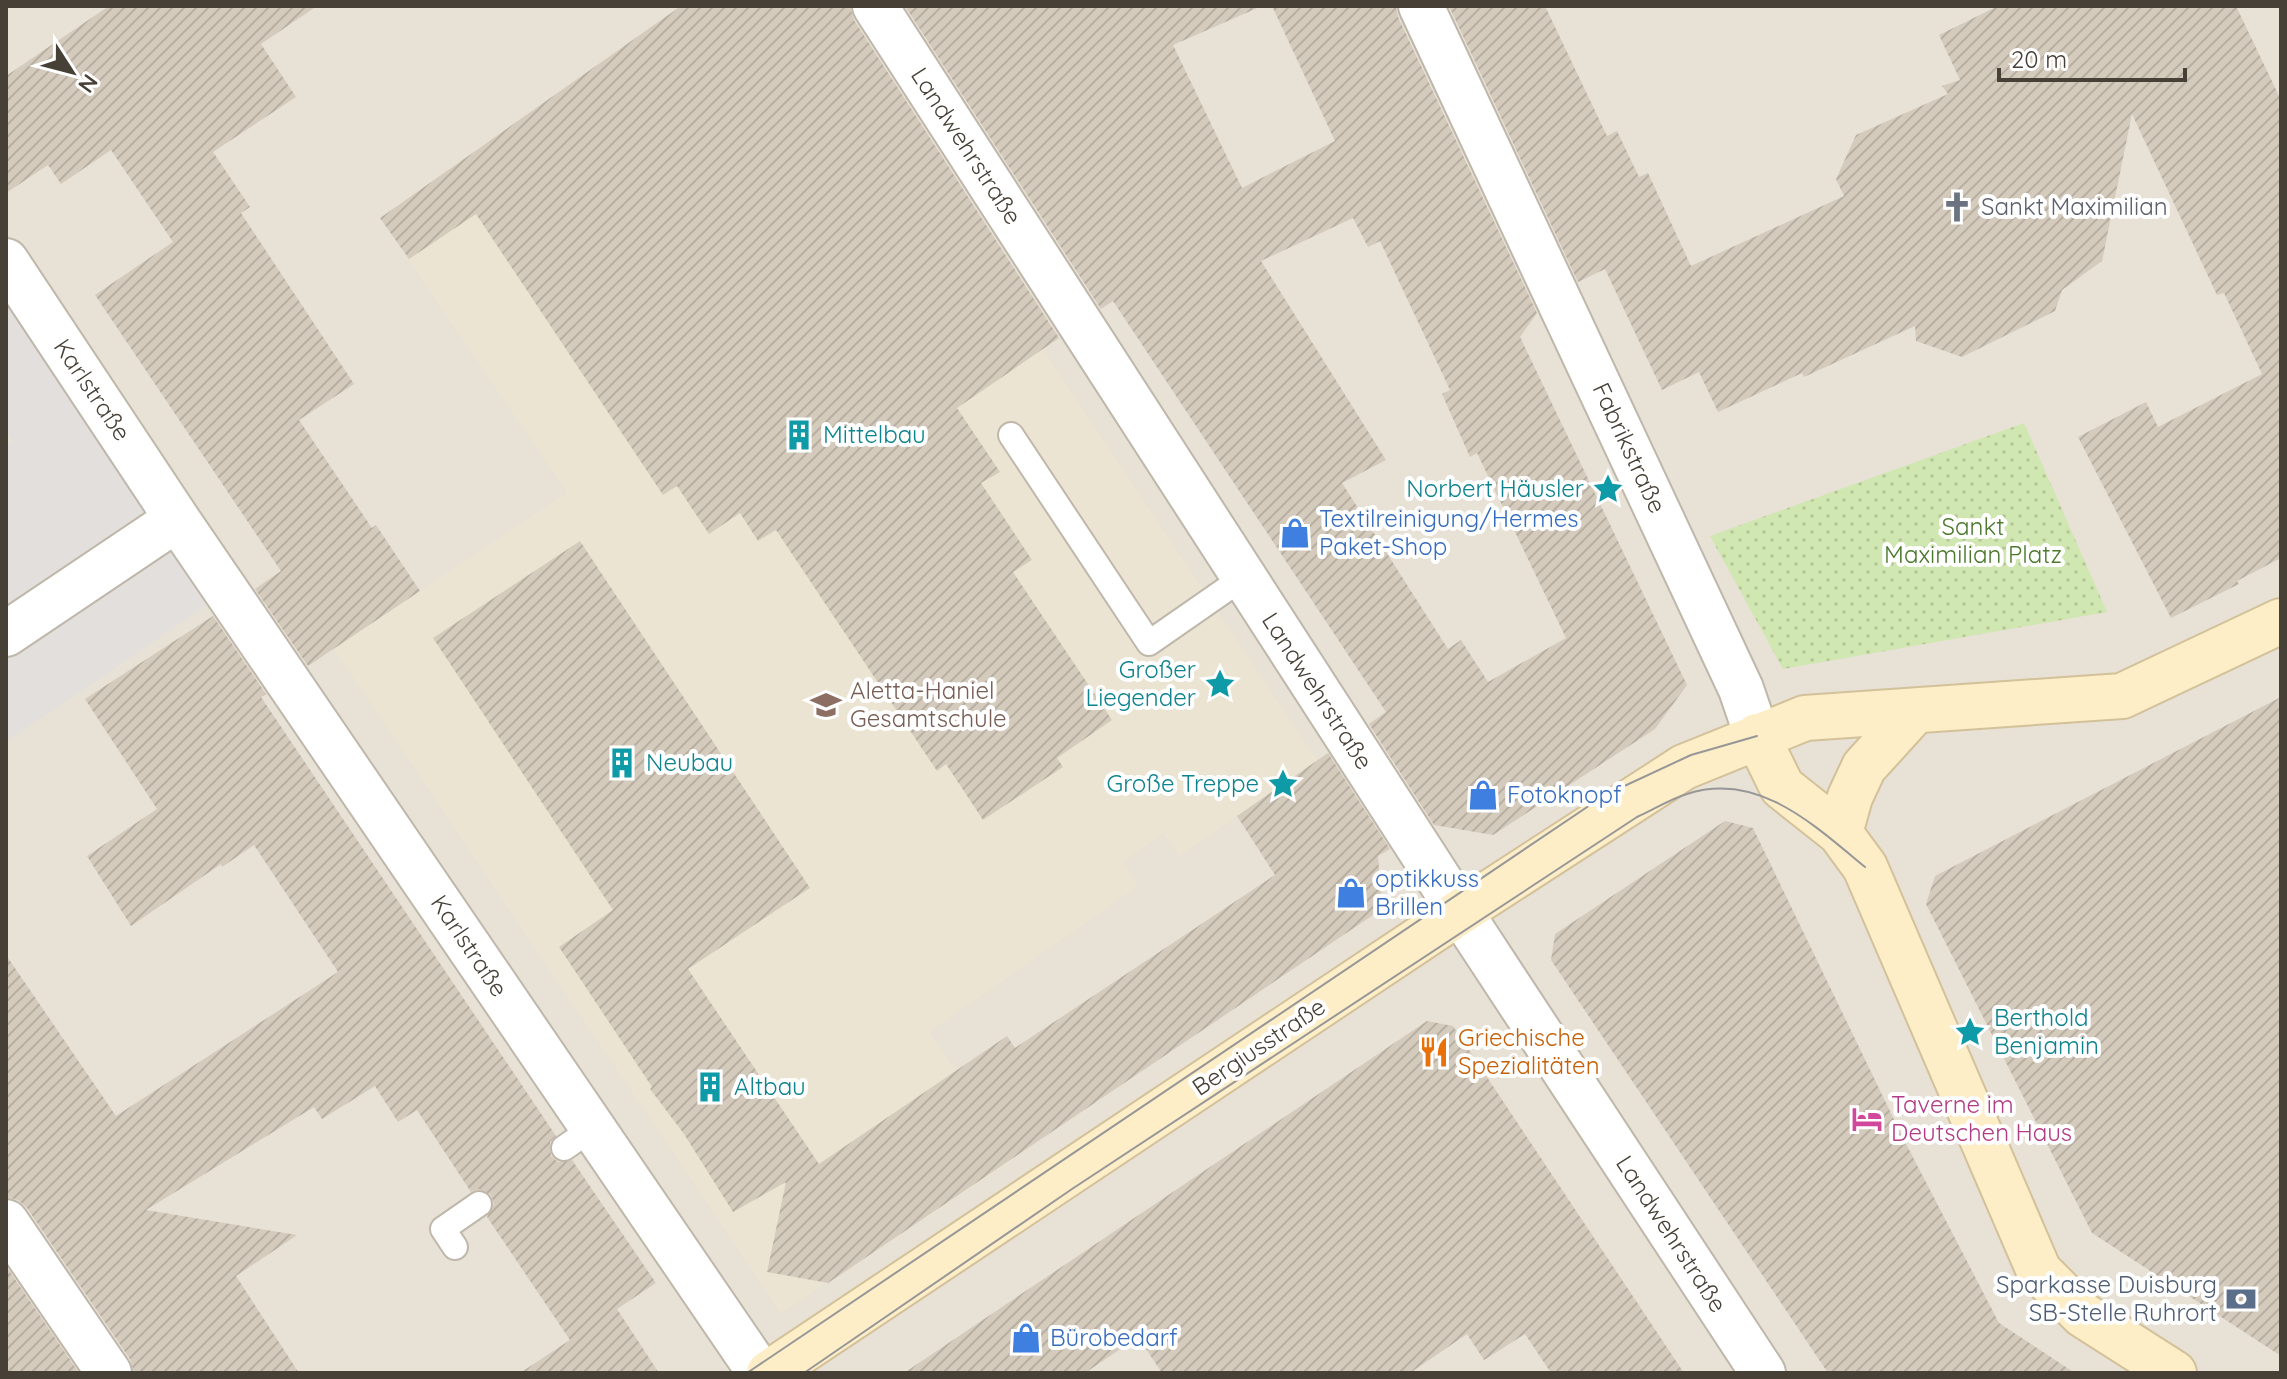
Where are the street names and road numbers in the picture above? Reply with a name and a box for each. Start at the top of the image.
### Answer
street label: Landwehrstraße [905,61,1029,230]
street label: Karlstraße [48,333,138,446]
street label: Fabrikstraße [1587,378,1673,517]
street label: Landwehrstraße [1256,606,1380,775]
street label: Karlstraße [425,889,515,1002]
street label: Bergiusstraße [1186,991,1331,1102]
street label: Landwehrstraße [1610,1149,1734,1318]

